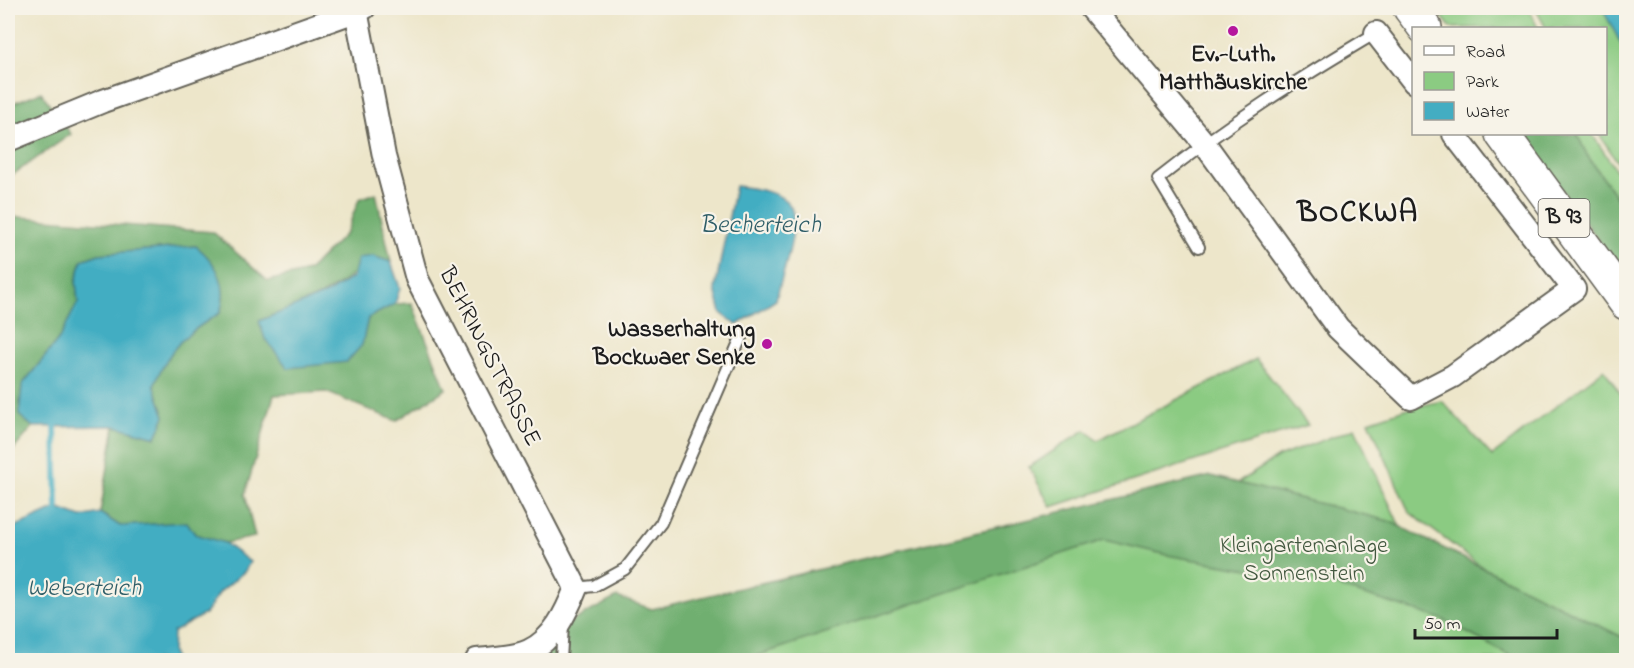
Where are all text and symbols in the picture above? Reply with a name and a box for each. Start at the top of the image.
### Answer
marker: Ev.-Luth. Matthäuskirche [1226,24,1240,38]
legend [1412,27,1607,135]
place label: Ev.-Luth. Matthäuskirche [1159,38,1308,101]
text: Road [1466,40,1505,66]
text: Park [1466,70,1499,96]
text: Water [1466,100,1510,126]
district label: BOCKWA [1295,192,1419,236]
road number: B 93 [1538,199,1590,237]
water label: Becherteich [699,207,821,245]
street label: BEHRINGSTRASSE [428,260,549,453]
place label: Wasserhaltung Bockwaer Senke [592,313,756,376]
marker: Wasserhaltung Bockwaer Senke [760,337,774,351]
park label: Kleingartenanlage Sonnenstein [1220,529,1388,592]
water label: Weberteich [27,570,142,608]
scale bar [1415,602,1558,640]
text: 50 m [1424,612,1461,638]

